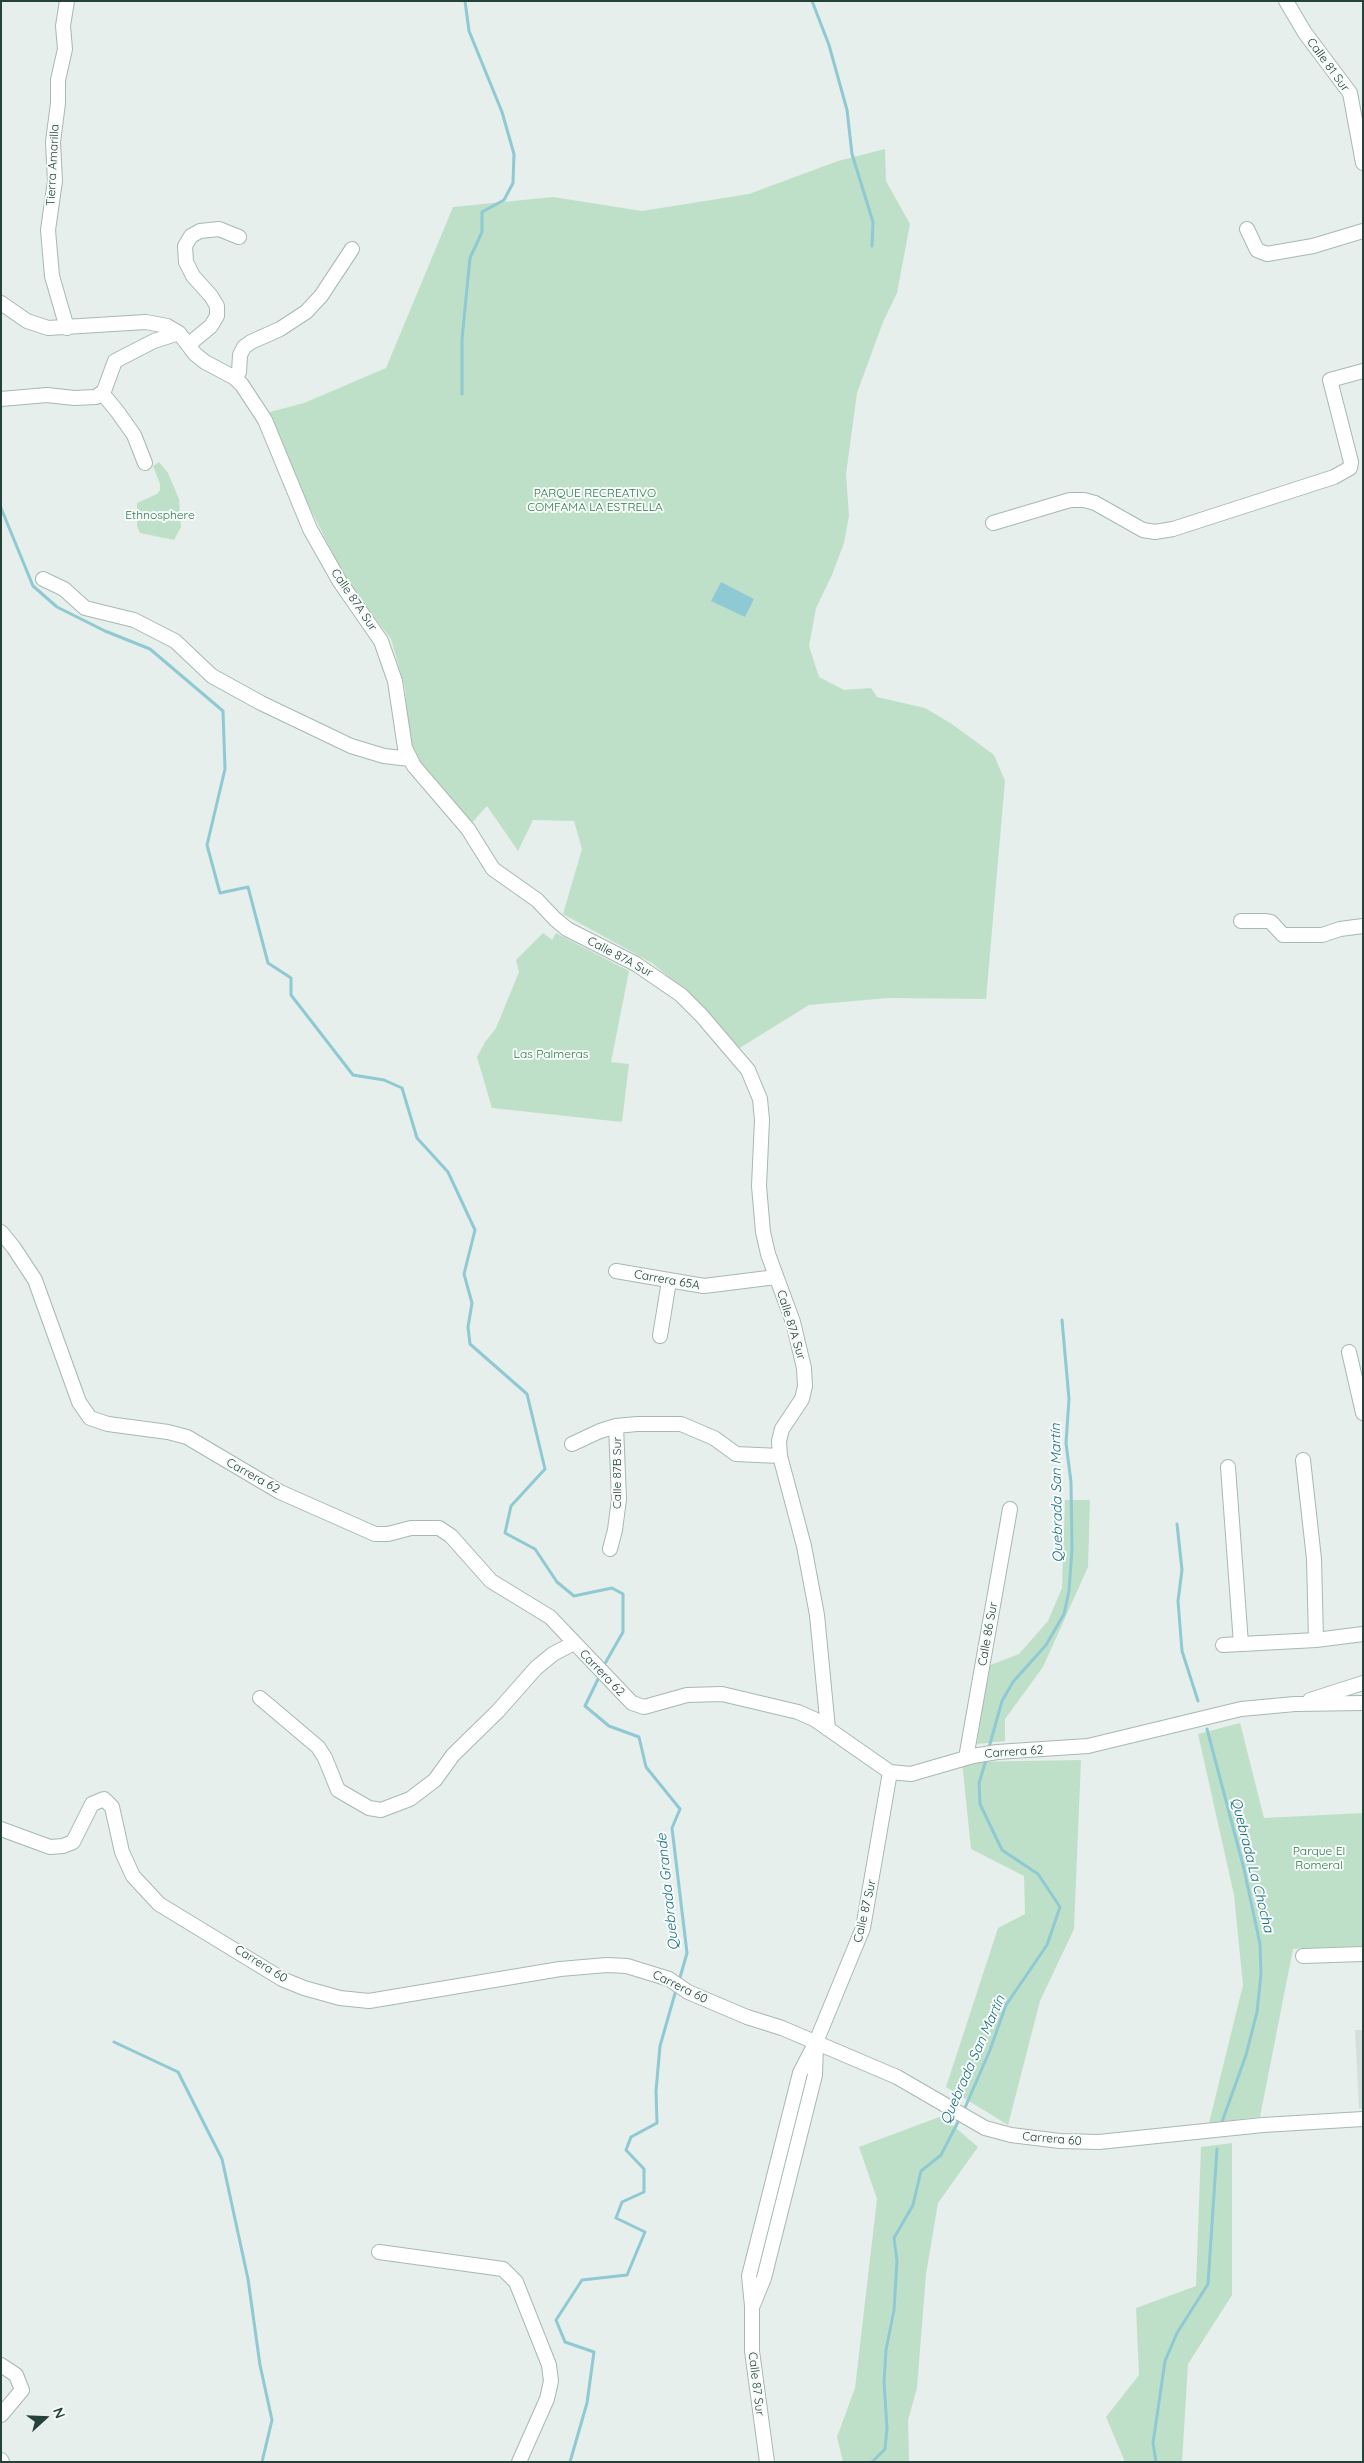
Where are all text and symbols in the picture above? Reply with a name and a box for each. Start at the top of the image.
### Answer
street label: Calle 81 Sur [1304,35,1352,95]
street label: Tierra Amarilla [44,124,62,206]
park label: PARQUE RECREATIVO COMFAMA LA ESTRELLA [527,486,663,514]
park label: Ethnosphere [125,508,195,522]
street label: Calle 87A Sur [328,566,380,634]
street label: Calle 87A Sur [585,934,655,980]
park label: Las Palmeras [514,1047,588,1061]
street label: Carrera 65A [633,1267,701,1293]
street label: Calle 87A Sur [774,1288,808,1362]
water label: Quebrada San Martín [1047,1423,1067,1563]
street label: Calle 87B Sur [610,1437,624,1509]
street label: Carrera 62 [224,1455,282,1497]
street label: Calle 86 Sur [975,1601,1001,1667]
street label: Carrera 62 [576,1647,628,1699]
street label: Carrera 62 [984,1743,1044,1761]
water label: Quebrada La Chocha [1227,1796,1277,1934]
water label: Quebrada Grande [653,1833,683,1951]
park label: Parque El Romeral [1293,1844,1345,1872]
street label: Calle 87 Sur [851,1878,879,1944]
street label: Carrera 60 [232,1942,290,1986]
street label: Carrera 60 [650,1967,710,2007]
water label: Quebrada San Martín [937,1993,1009,2127]
street label: Carrera 60 [1022,2129,1082,2149]
street label: Calle 87 Sur [745,2351,767,2417]
north arrow [20,2393,70,2443]
text: N [49,2405,69,2421]

